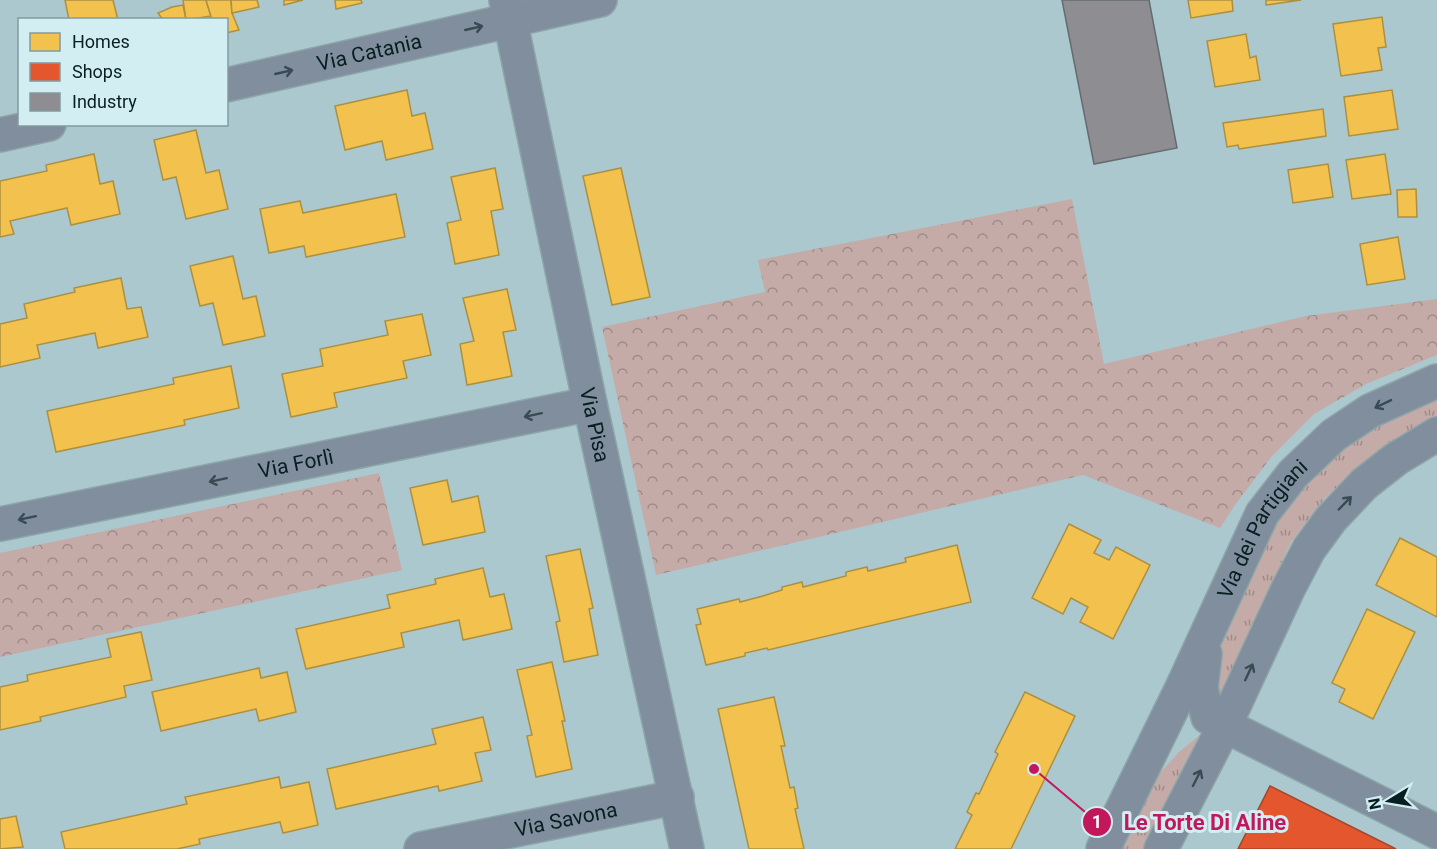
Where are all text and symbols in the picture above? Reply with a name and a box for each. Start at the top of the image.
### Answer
legend [18,18,228,126]
one-way arrow [464,22,483,34]
street label: Via Catania [315,29,424,76]
text: Homes [72,31,130,52]
text: Shops [72,61,122,82]
one-way arrow [274,65,293,77]
text: Industry [72,91,137,112]
street label: Via Pisa [575,385,614,464]
one-way arrow [1375,399,1393,411]
one-way arrow [523,410,542,422]
street label: Via Forlì [256,444,336,483]
street label: Via dei Partigiani [1213,455,1312,602]
one-way arrow [209,474,228,486]
one-way arrow [1338,496,1353,511]
one-way arrow [18,513,37,525]
one-way arrow [1244,663,1256,681]
one-way arrow [1192,770,1203,788]
north arrow [1359,771,1419,831]
text: N [1364,796,1385,811]
street label: Via Savona [513,797,619,842]
callout: Le Torte Di Aline [1082,802,1299,842]
text: Le Torte Di Aline [1124,810,1286,835]
text: 1 [1092,811,1102,832]

